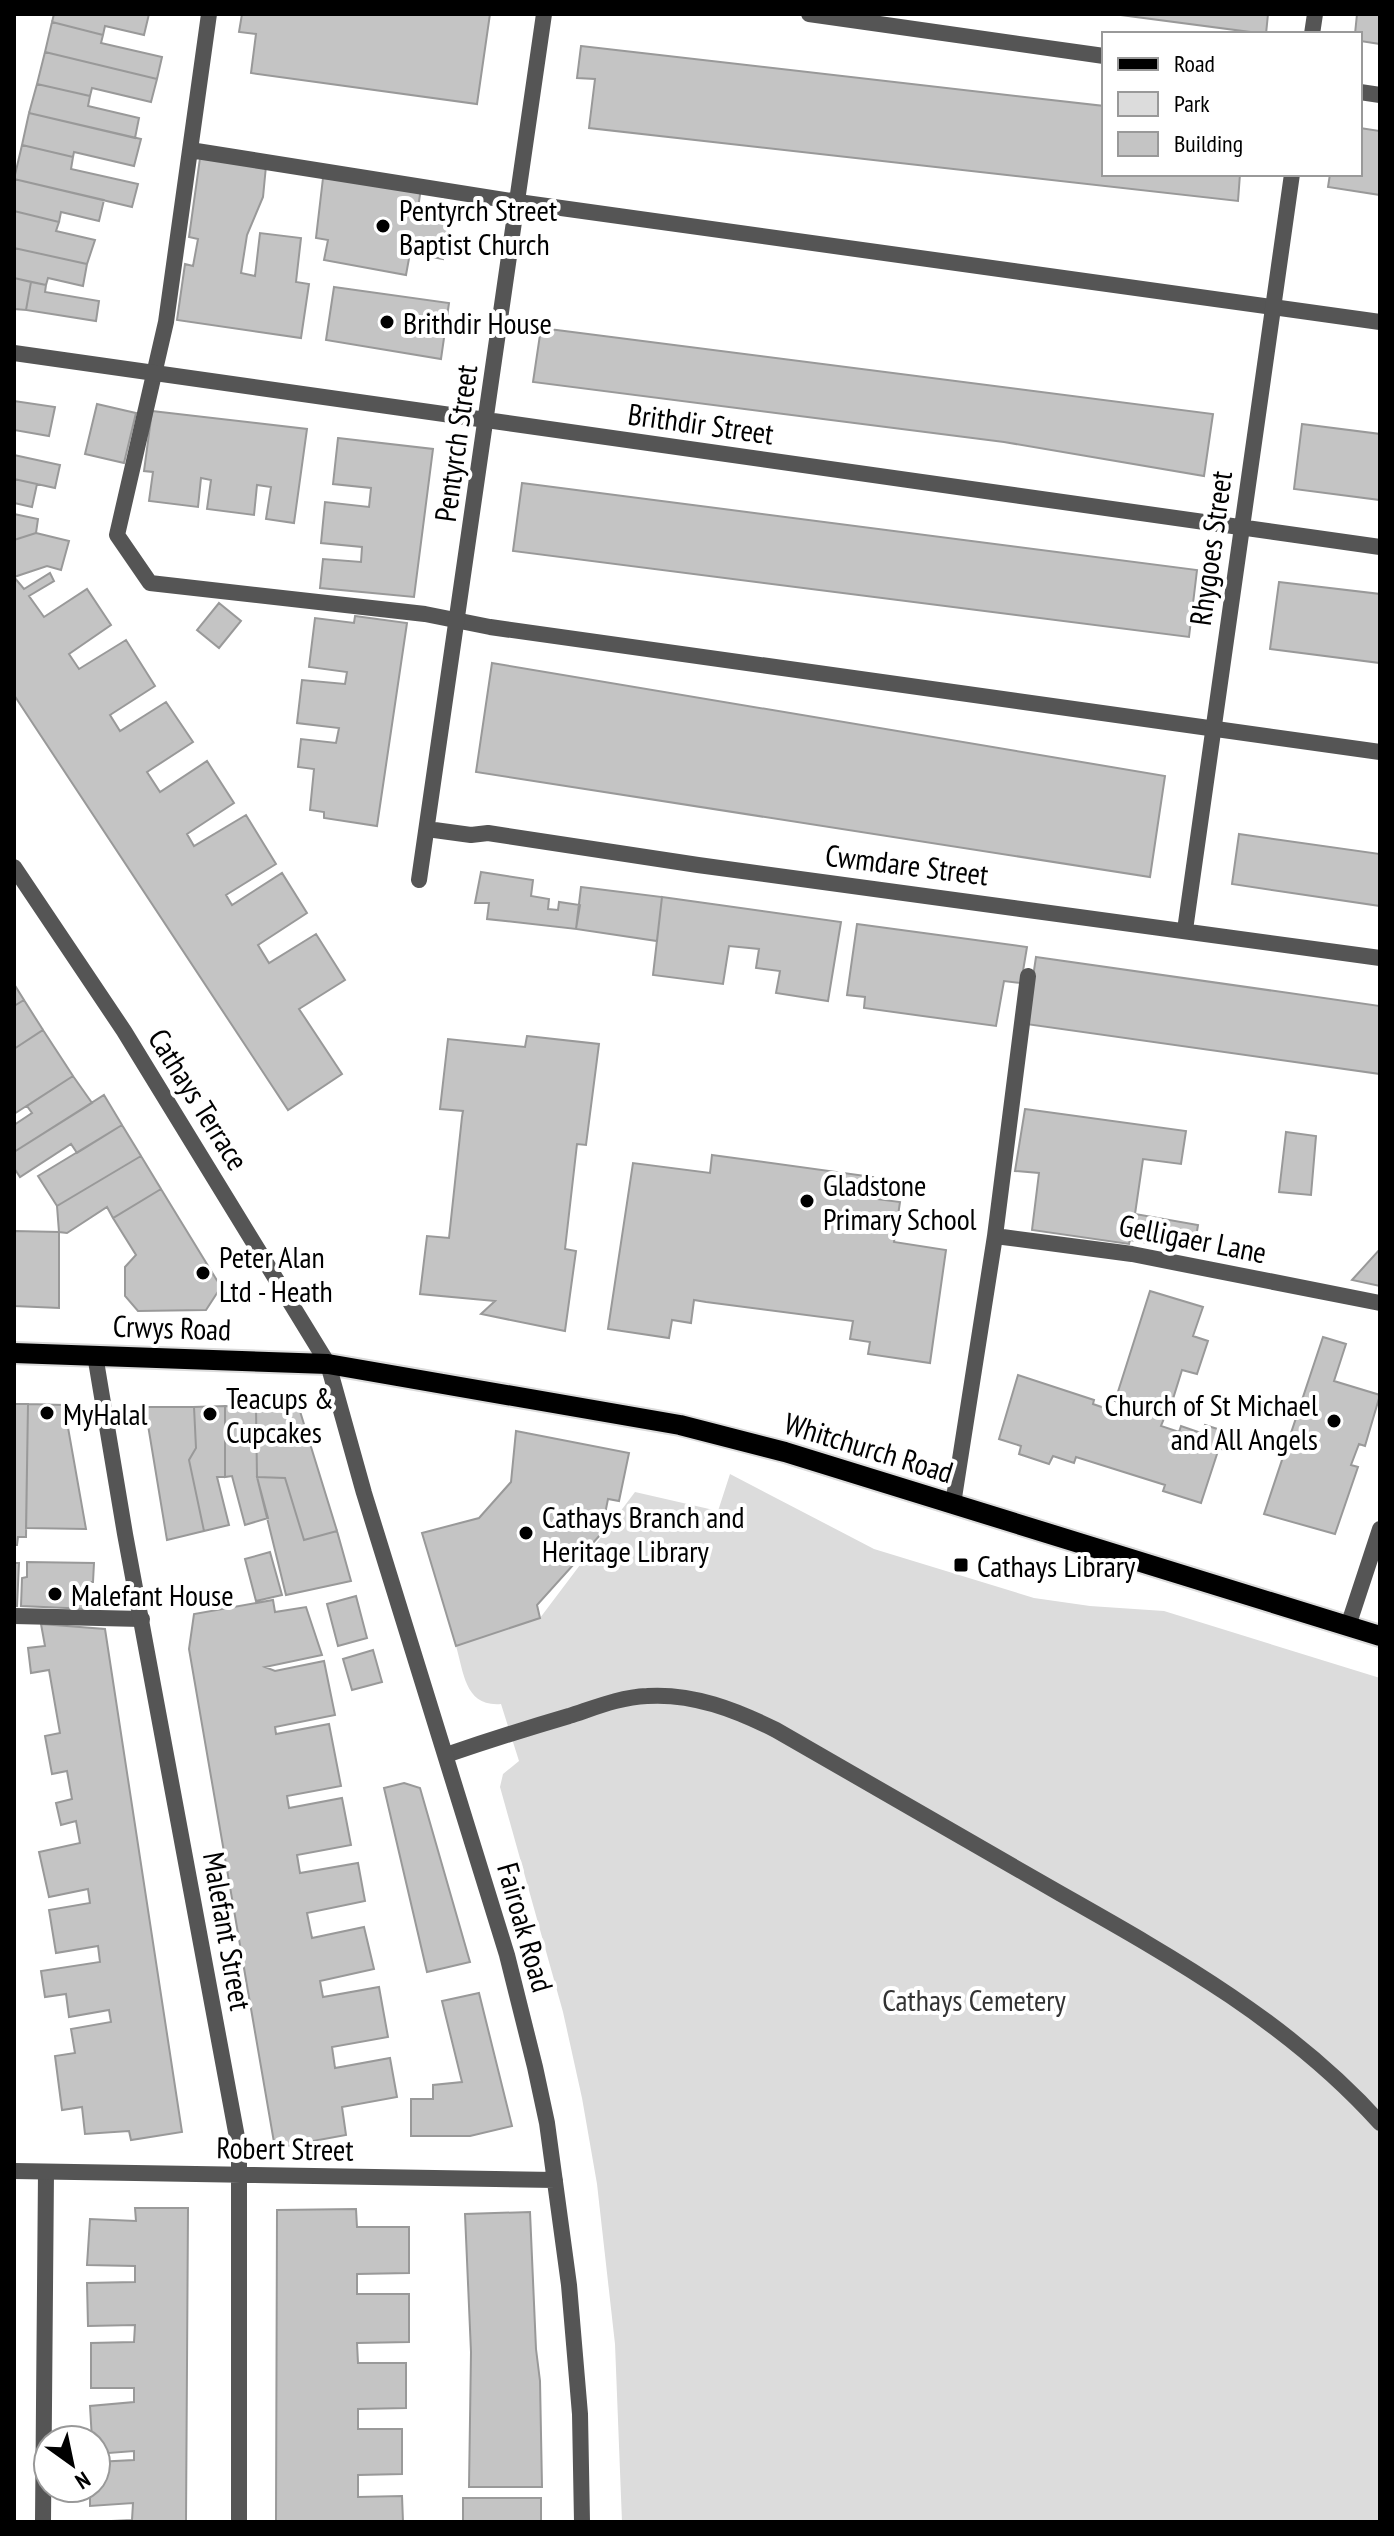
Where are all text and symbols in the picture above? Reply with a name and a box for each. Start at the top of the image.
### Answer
legend [1102,32,1362,176]
text: Road [1174,48,1215,79]
text: Park [1174,88,1210,119]
text: Building [1174,128,1243,159]
place label: Pentyrch Street Baptist Church [399,190,558,263]
marker: Pentyrch Street Baptist Church [374,217,392,235]
place label: Brithdir House [403,303,552,342]
marker: Brithdir House [378,313,396,331]
street label: Pentyrch Street [425,361,485,524]
street label: Brithdir Street [626,393,777,453]
street label: Rhygoes Street [1180,467,1240,628]
street label: Cwmdare Street [823,835,992,893]
street label: Cathays Terrace [140,1021,258,1177]
place label: Gladstone Primary School [823,1165,977,1238]
marker: Gladstone Primary School [798,1192,816,1210]
street label: Gelligaer Lane [1116,1205,1270,1271]
place label: Peter Alan Ltd - Heath [219,1237,333,1310]
marker: Peter Alan Ltd - Heath [194,1264,212,1282]
street label: Crwys Road [112,1305,232,1349]
place label: Teacups & Cupcakes [226,1378,334,1451]
place label: Church of St Michael and All Angels [1105,1385,1318,1458]
place label: MyHalal [63,1394,147,1433]
street label: Whitchurch Road [780,1403,958,1491]
marker: MyHalal [38,1404,56,1422]
marker: Teacups & Cupcakes [201,1405,219,1423]
marker: Church of St Michael and All Angels [1325,1412,1343,1430]
place label: Cathays Branch and Heritage Library [542,1497,745,1570]
marker: Cathays Branch and Heritage Library [517,1524,535,1542]
place label: Cathays Library [977,1546,1136,1585]
marker: Cathays Library [952,1556,970,1574]
place label: Malefant House [71,1575,234,1614]
marker: Malefant House [46,1585,64,1603]
street label: Malefant Street [195,1849,261,2014]
street label: Fairoak Road [489,1858,563,1996]
park label: Cathays Cemetery [882,1980,1067,2019]
street label: Robert Street [216,2127,355,2169]
north arrow [32,2424,112,2504]
text: N [70,2466,96,2496]

